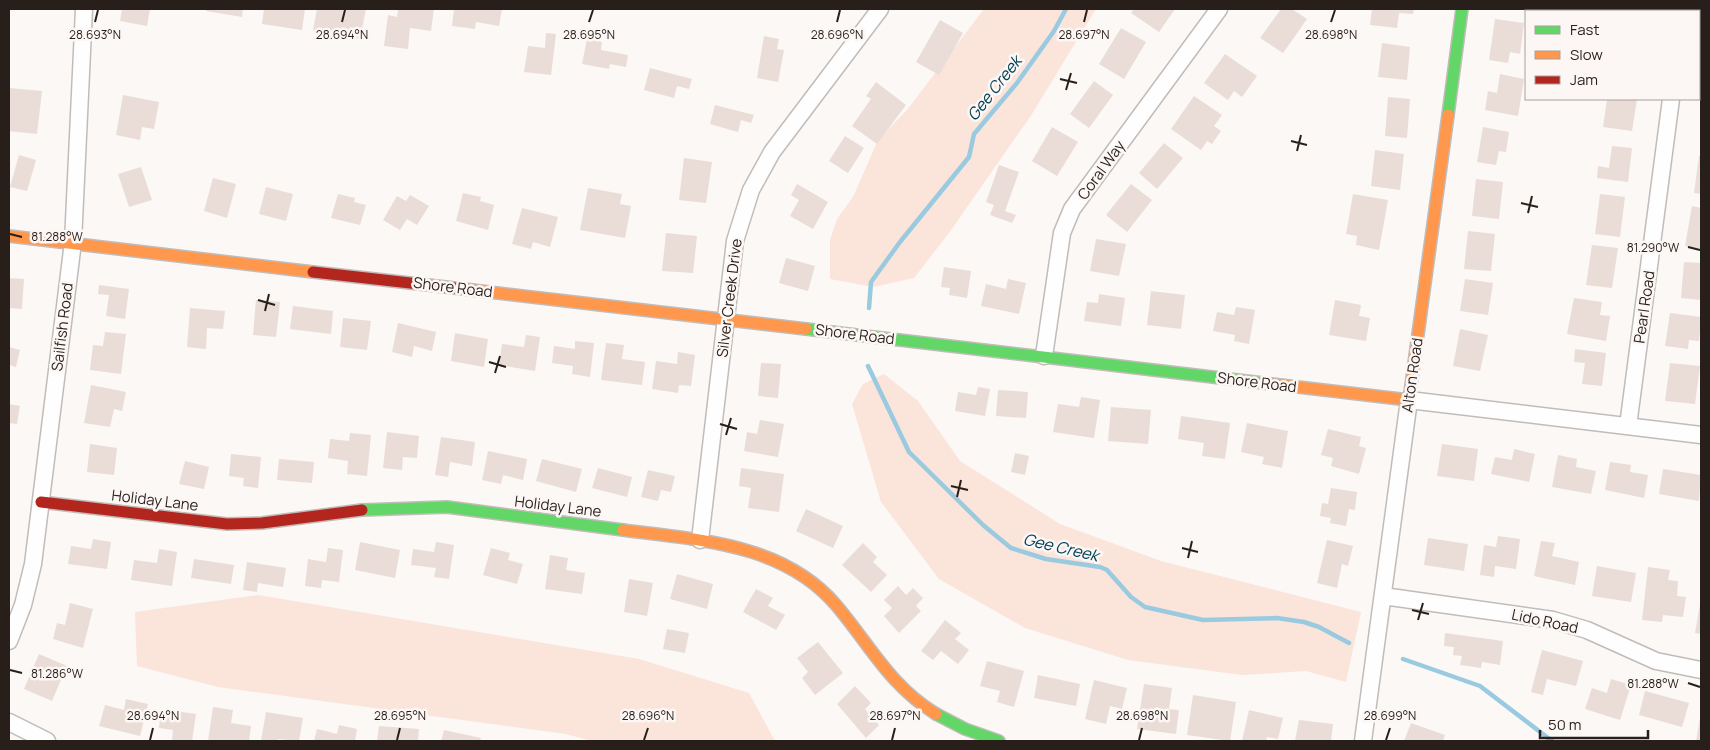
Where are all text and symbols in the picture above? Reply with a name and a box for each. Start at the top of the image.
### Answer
legend [1525,10,1700,100]
text: Fast [1570,19,1599,40]
text: 28.693°N [69,26,121,43]
text: 28.694°N [316,26,368,43]
text: 28.695°N [563,26,615,43]
text: 28.696°N [811,26,863,43]
text: 28.697°N [1058,26,1110,43]
text: 28.698°N [1305,26,1357,43]
text: Slow [1570,44,1603,65]
water label: Gee Creek [962,49,1028,125]
text: Jam [1570,69,1598,90]
street label: Coral Way [1072,136,1130,204]
text: 81.288°W [31,228,84,245]
street label: Silver Creek Drive [711,237,747,359]
text: 81.290°W [1627,239,1680,256]
street label: Pearl Road [1628,269,1660,345]
street label: Shore Road [412,272,494,302]
street label: Sailfish Road [46,282,78,372]
street label: Shore Road [814,319,896,349]
street label: Alton Road [1396,336,1428,414]
street label: Shore Road [1216,367,1298,397]
street label: Holiday Lane [110,484,200,516]
street label: Holiday Lane [513,490,603,522]
water label: Gee Creek [1021,528,1103,567]
street label: Lido Road [1510,604,1580,638]
text: 81.286°W [31,665,84,682]
text: 81.288°W [1627,675,1680,692]
text: 28.694°N [127,707,179,724]
text: 28.695°N [374,707,426,724]
text: 28.696°N [622,707,674,724]
text: 28.697°N [869,707,921,724]
text: 28.698°N [1116,707,1168,724]
text: 28.699°N [1364,707,1416,724]
scale bar [1540,708,1648,740]
text: 50 m [1548,714,1582,735]

